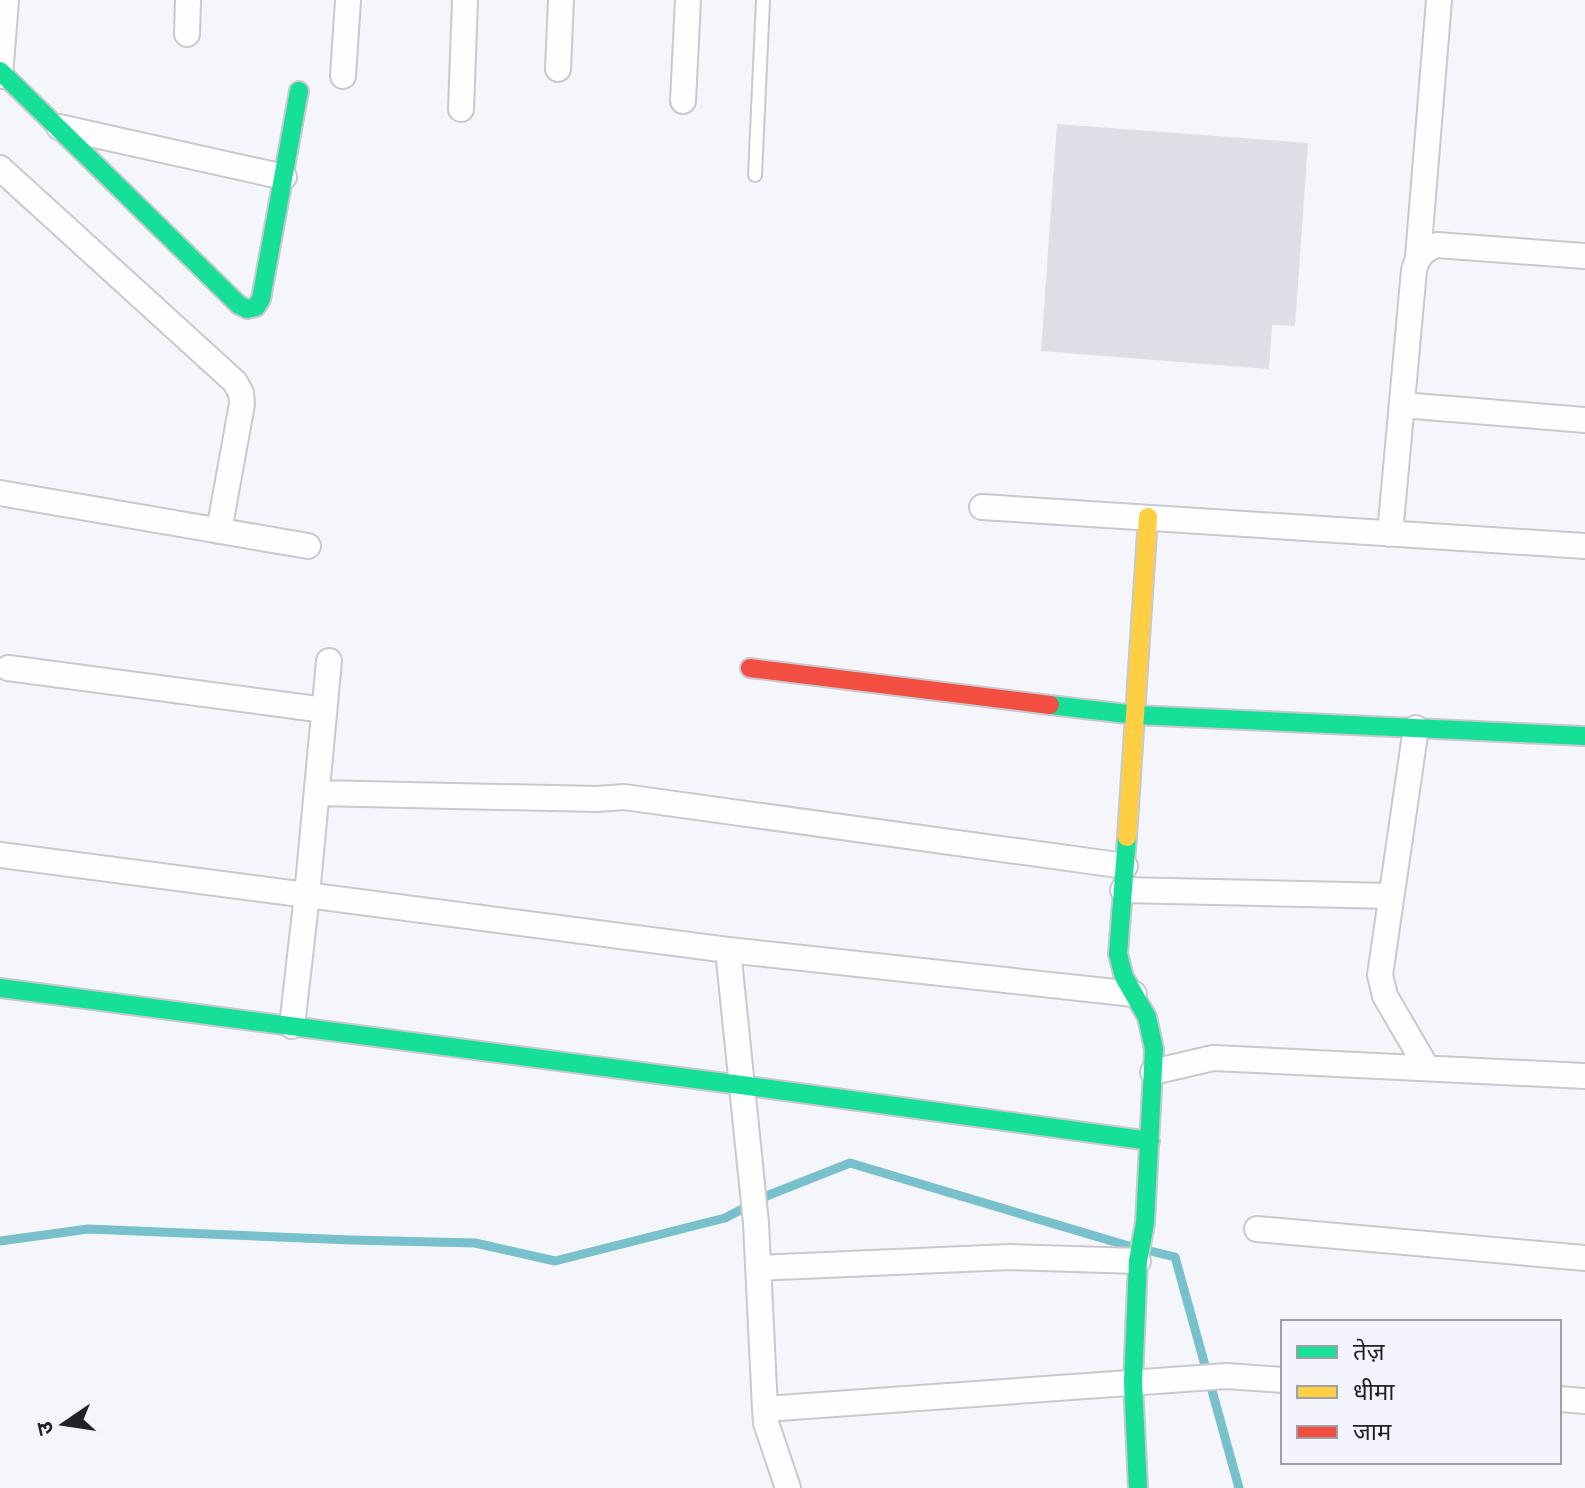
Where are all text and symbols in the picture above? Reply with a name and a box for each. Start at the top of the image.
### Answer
legend [1281,1320,1561,1464]
text: तेज़ [1353,1334,1386,1366]
text: धीमा [1353,1374,1395,1406]
north arrow [24,1384,104,1464]
text: जाम [1353,1414,1392,1446]
text: उ [27,1418,60,1438]

